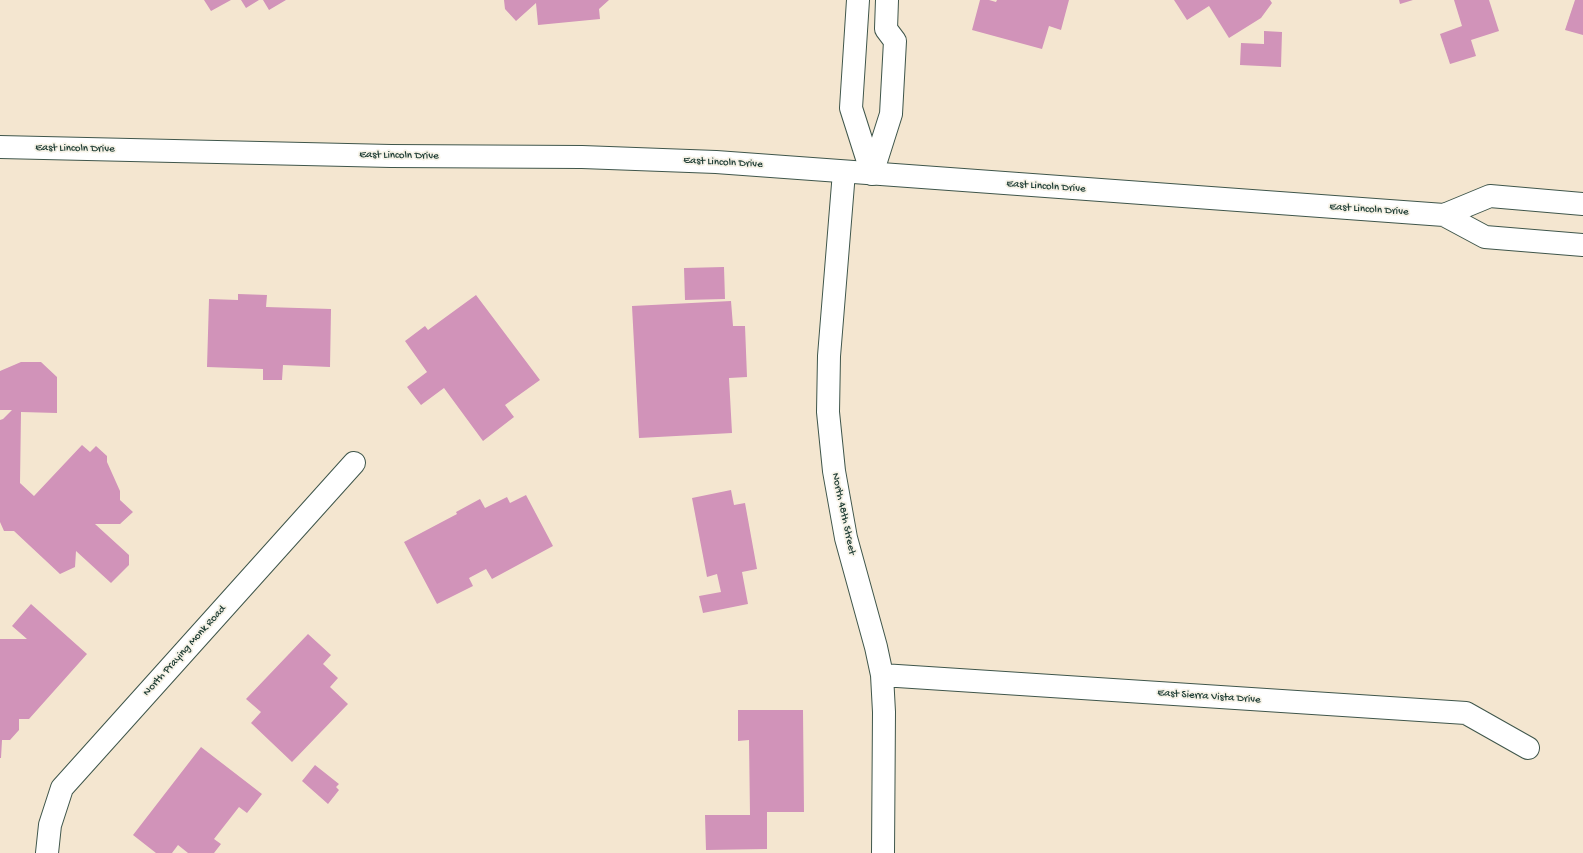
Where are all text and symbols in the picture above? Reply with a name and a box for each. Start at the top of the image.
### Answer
street label: East Lincoln Drive [35,142,115,156]
street label: East Lincoln Drive [359,149,439,163]
street label: East Lincoln Drive [683,154,763,172]
street label: East Lincoln Drive [1006,178,1086,196]
street label: East Lincoln Drive [1329,201,1409,219]
street label: North 48th Street [828,472,858,556]
street label: North Praying Monk Road [141,603,229,699]
street label: East Sierra Vista Drive [1157,687,1261,707]

